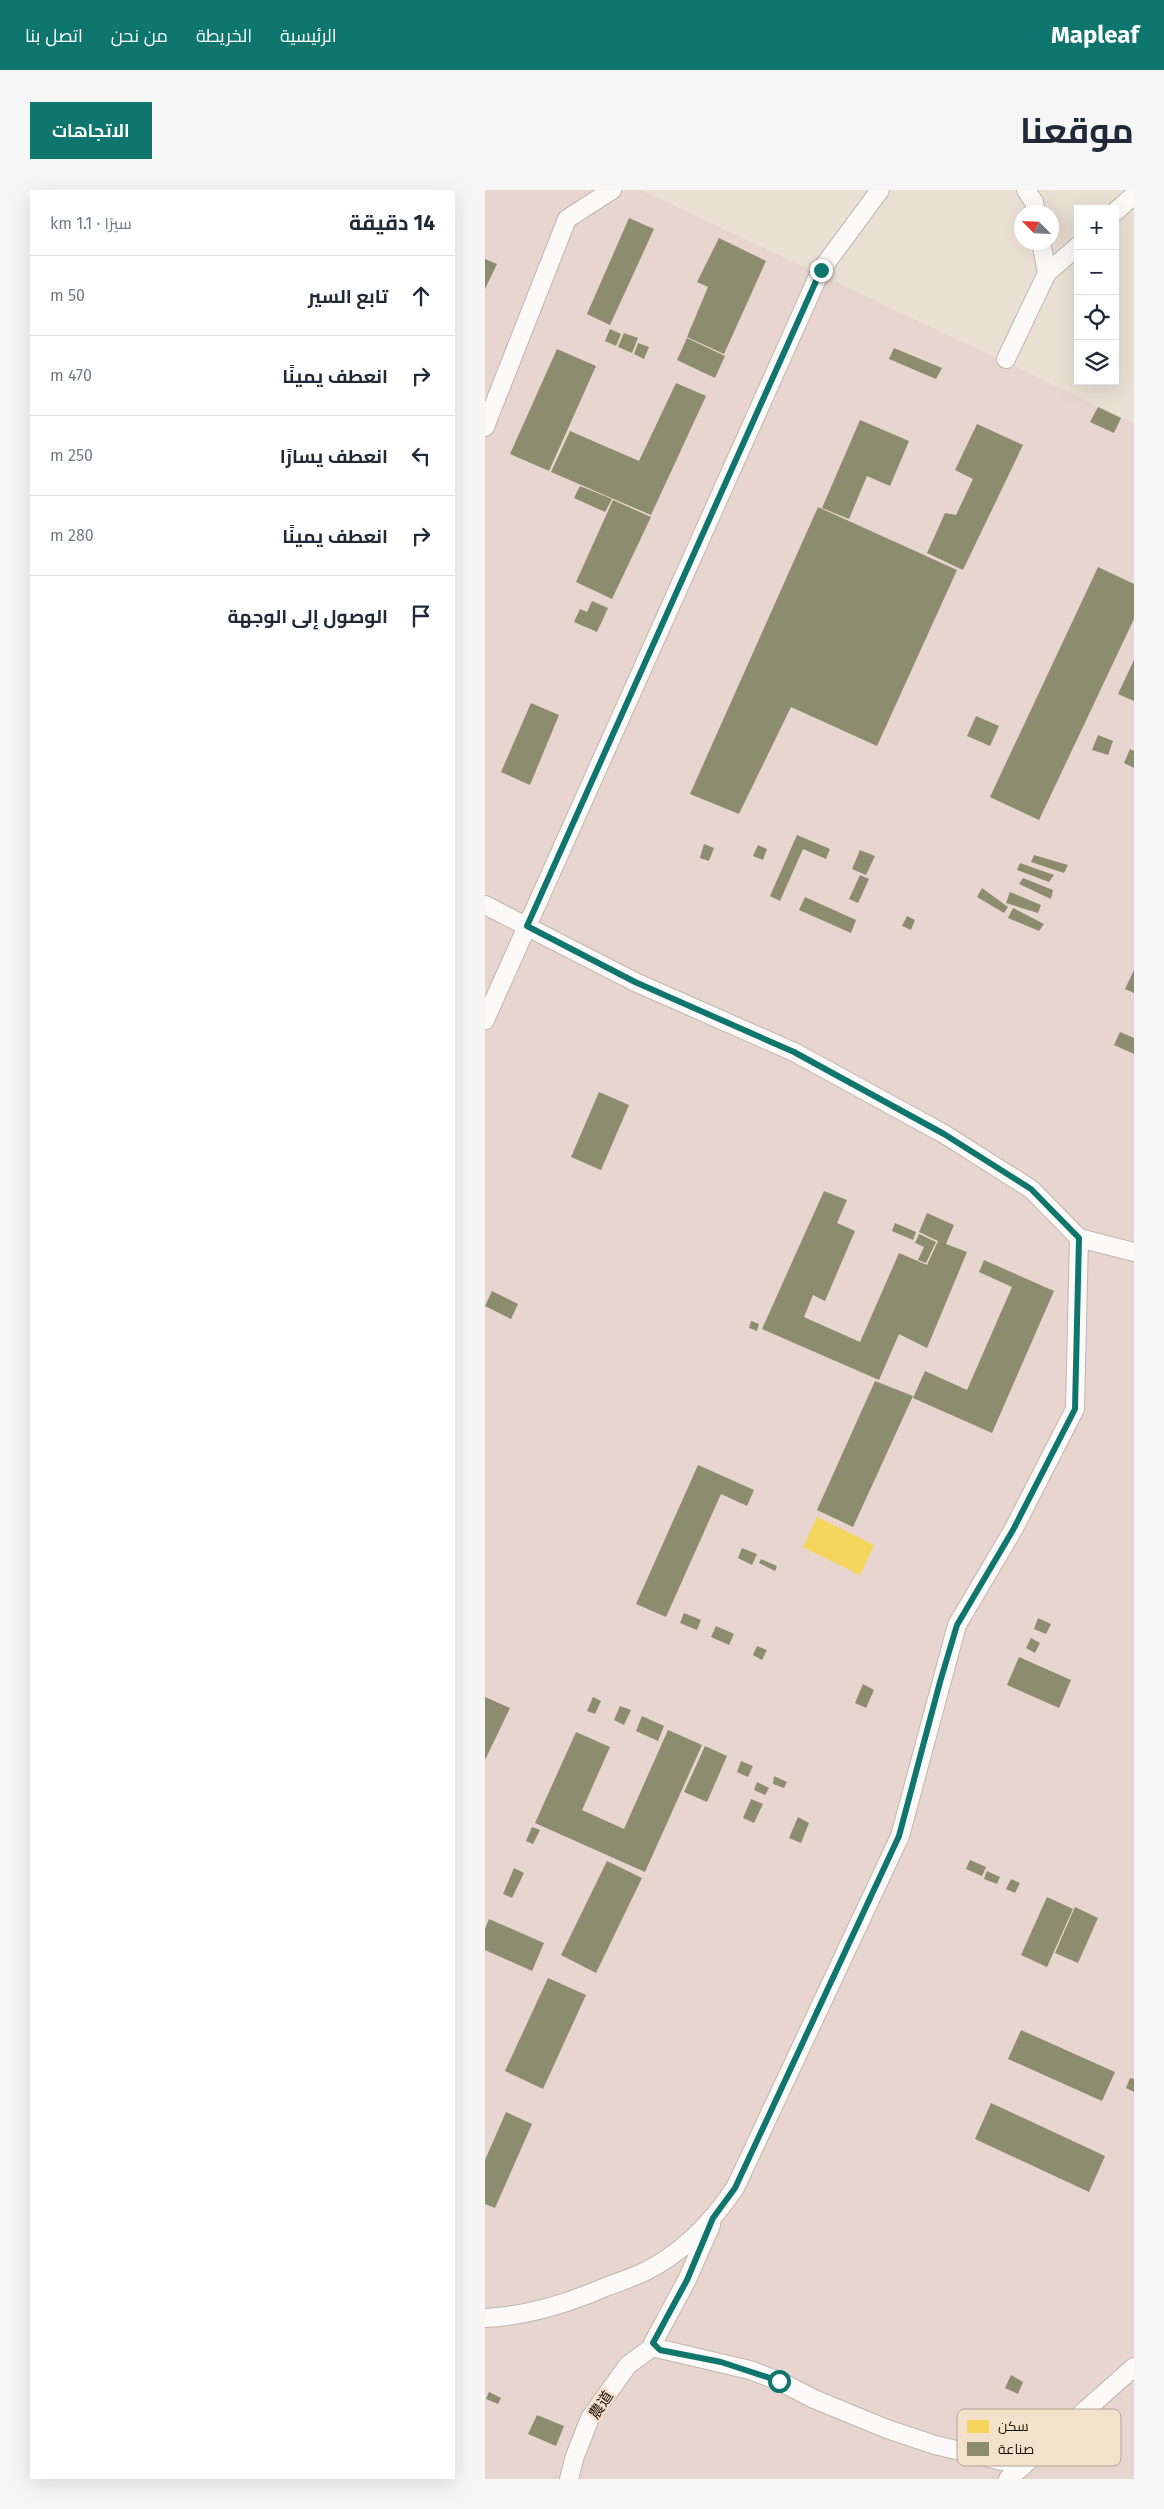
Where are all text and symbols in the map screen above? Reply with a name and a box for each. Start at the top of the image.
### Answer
text: Mapleaf [1051,21,1139,49]
text: اتصل بنا [25,25,83,47]
text: من نحن [111,25,168,47]
text: الخريطة [196,25,252,47]
text: الرئيسية [280,25,337,47]
button: الاتجاهات [30,102,152,159]
text: موقعنا [1020,110,1134,152]
north arrow [1014,205,1059,250]
map controls [1074,205,1119,385]
button: + [1074,205,1119,250]
text: 14 دقيقة [349,210,435,236]
text: سيرًا · 1.1 km [50,214,132,233]
button: − [1074,250,1119,295]
route end [810,259,833,282]
icon: ahead [407,282,435,310]
text: تابع السير [308,285,388,308]
text: 50 m [50,286,85,305]
button: locate [1074,295,1119,340]
button: layers [1074,340,1119,385]
icon: right [407,362,435,390]
text: انعطف يمينًا [282,365,388,388]
text: 470 m [50,366,92,385]
icon: left [407,442,435,470]
text: انعطف يسارًا [280,445,388,468]
text: 250 m [50,446,93,465]
icon: right [407,522,435,550]
text: انعطف يمينًا [282,525,388,548]
text: 280 m [50,526,94,545]
icon: arrive [407,602,435,630]
text: الوصول إلى الوجهة [228,605,388,628]
route start [768,2370,791,2393]
street label: 農道 [585,2388,617,2422]
legend [957,2409,1121,2466]
text: سكن [998,2418,1029,2435]
text: صناعة [998,2441,1034,2458]

